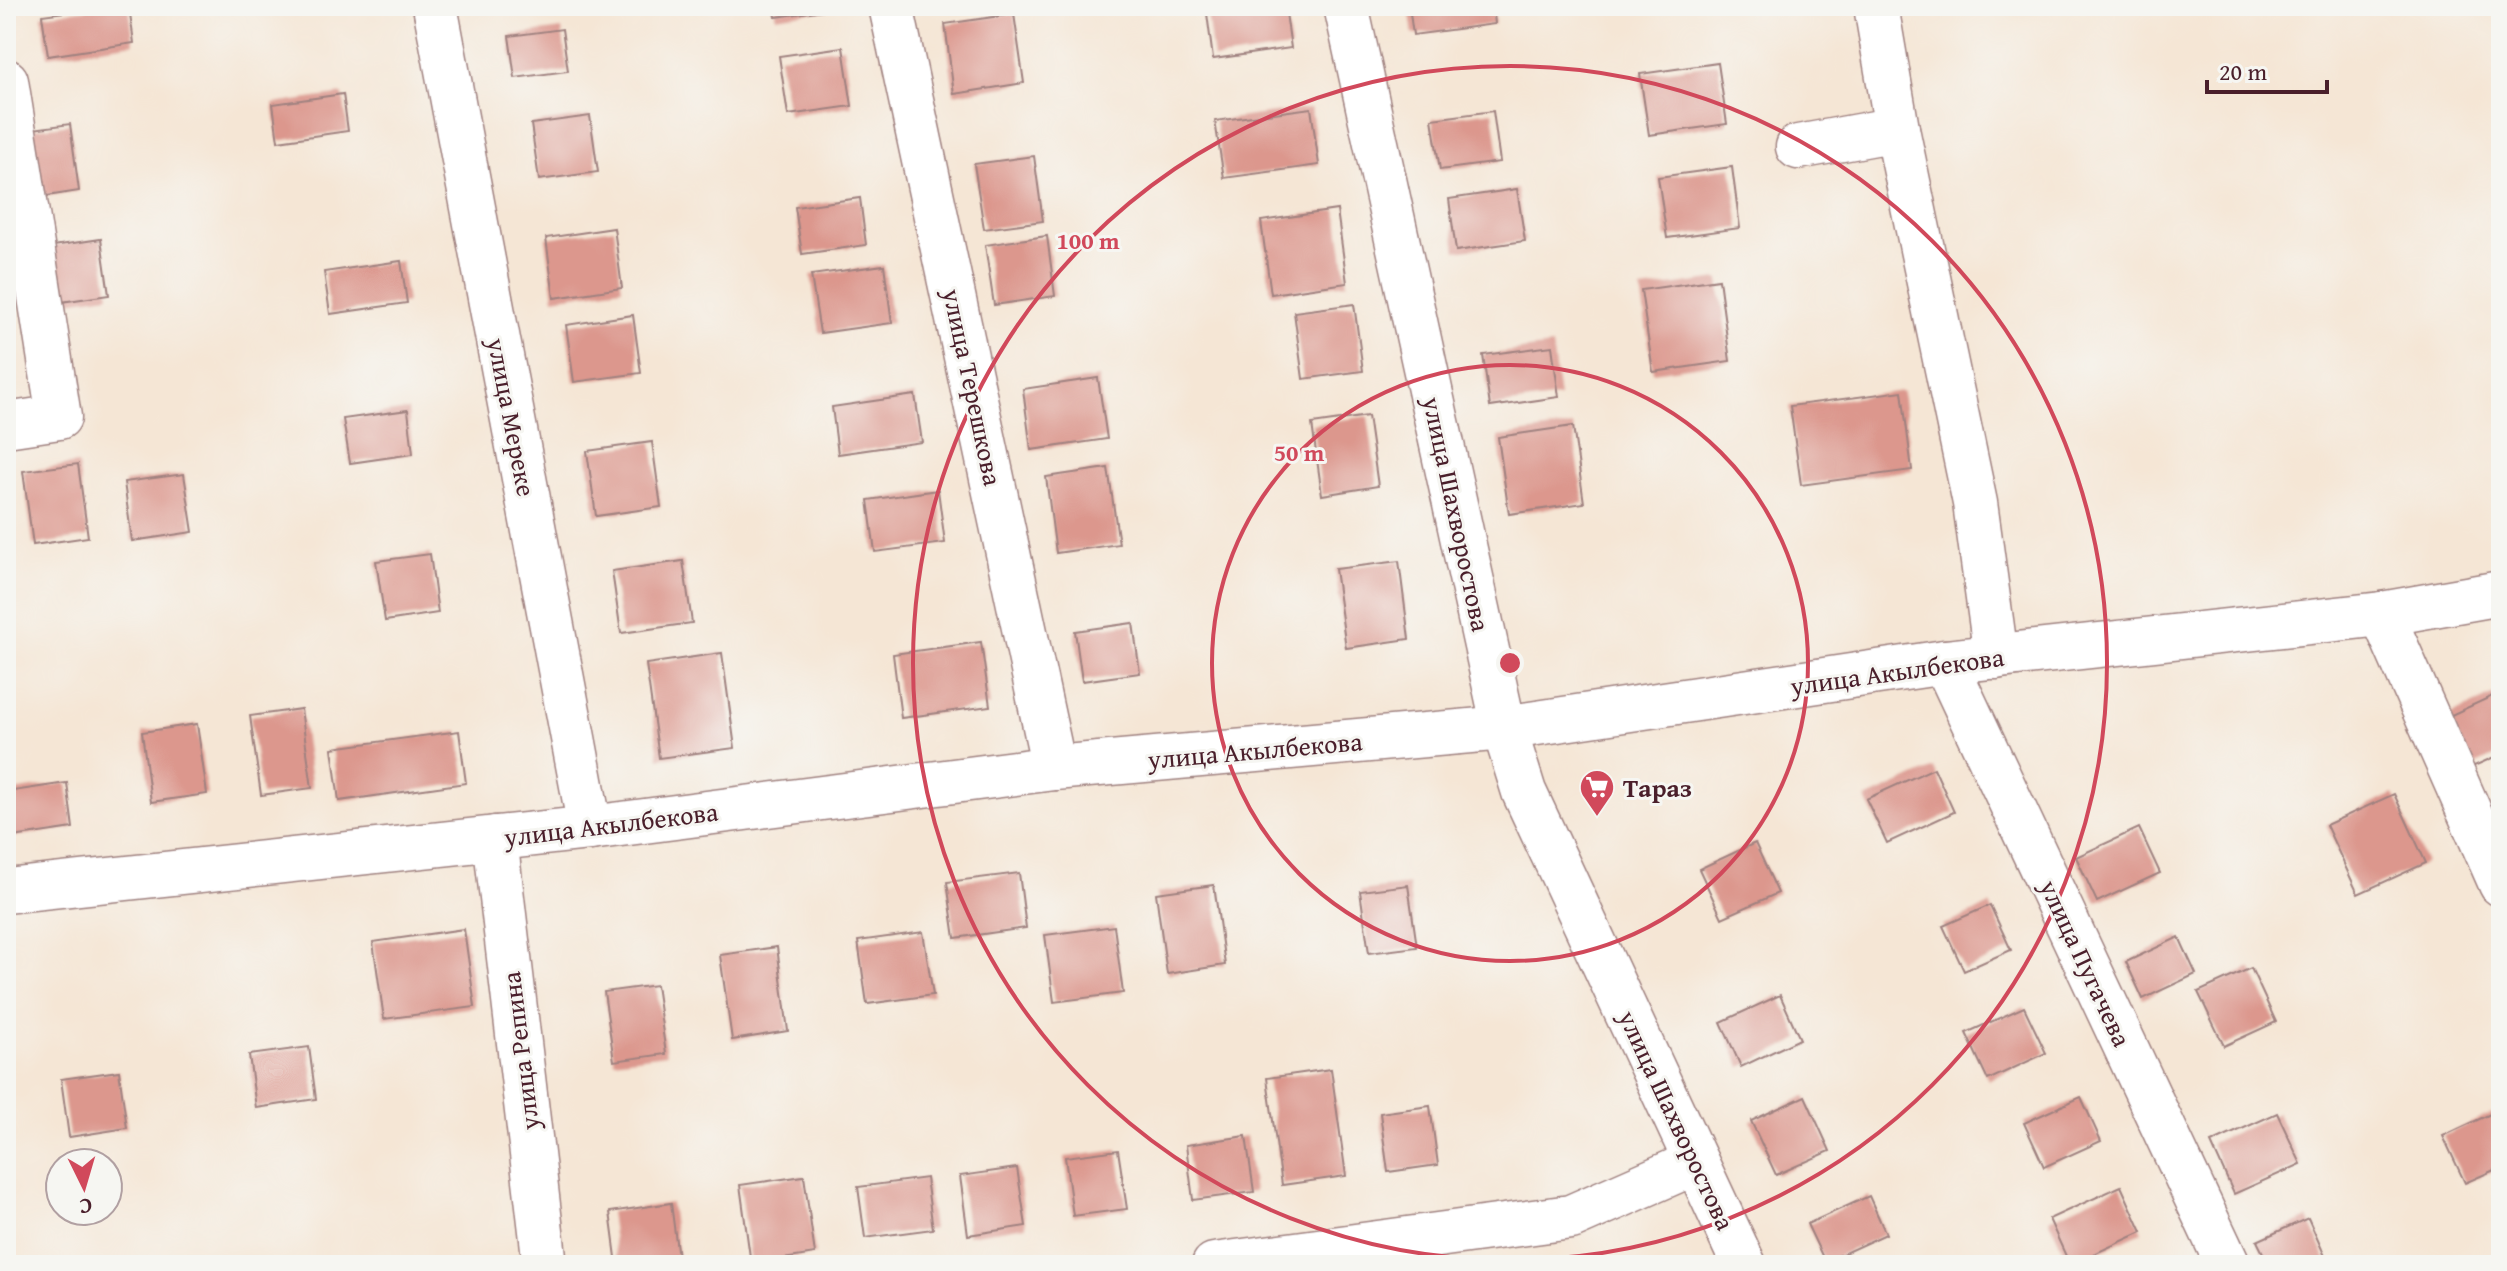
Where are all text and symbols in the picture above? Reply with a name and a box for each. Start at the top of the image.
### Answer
scale bar [2207,44,2327,94]
text: 20 m [2219,54,2267,89]
text: 100 m [1056,223,1120,258]
street label: улица Терешкова [933,284,1013,490]
street label: улица Мереке [477,333,546,500]
street label: улица Шахворостова [1413,392,1501,636]
text: 50 m [1274,435,1325,470]
street label: улица Акылбекова [1787,637,2007,705]
centre of rings [1496,649,1524,677]
street label: улица Акылбекова [1145,721,1365,779]
supermarket icon: Тараз [1578,768,1616,818]
place label: Тараз [1623,768,1692,807]
street label: улица Акылбекова [501,791,721,857]
street label: улица Пугачева [2030,872,2142,1054]
street label: улица Репина [491,969,549,1134]
street label: улица Шахворостова [1608,1003,1745,1237]
north arrow [44,1147,124,1227]
text: С [78,1190,93,1223]

